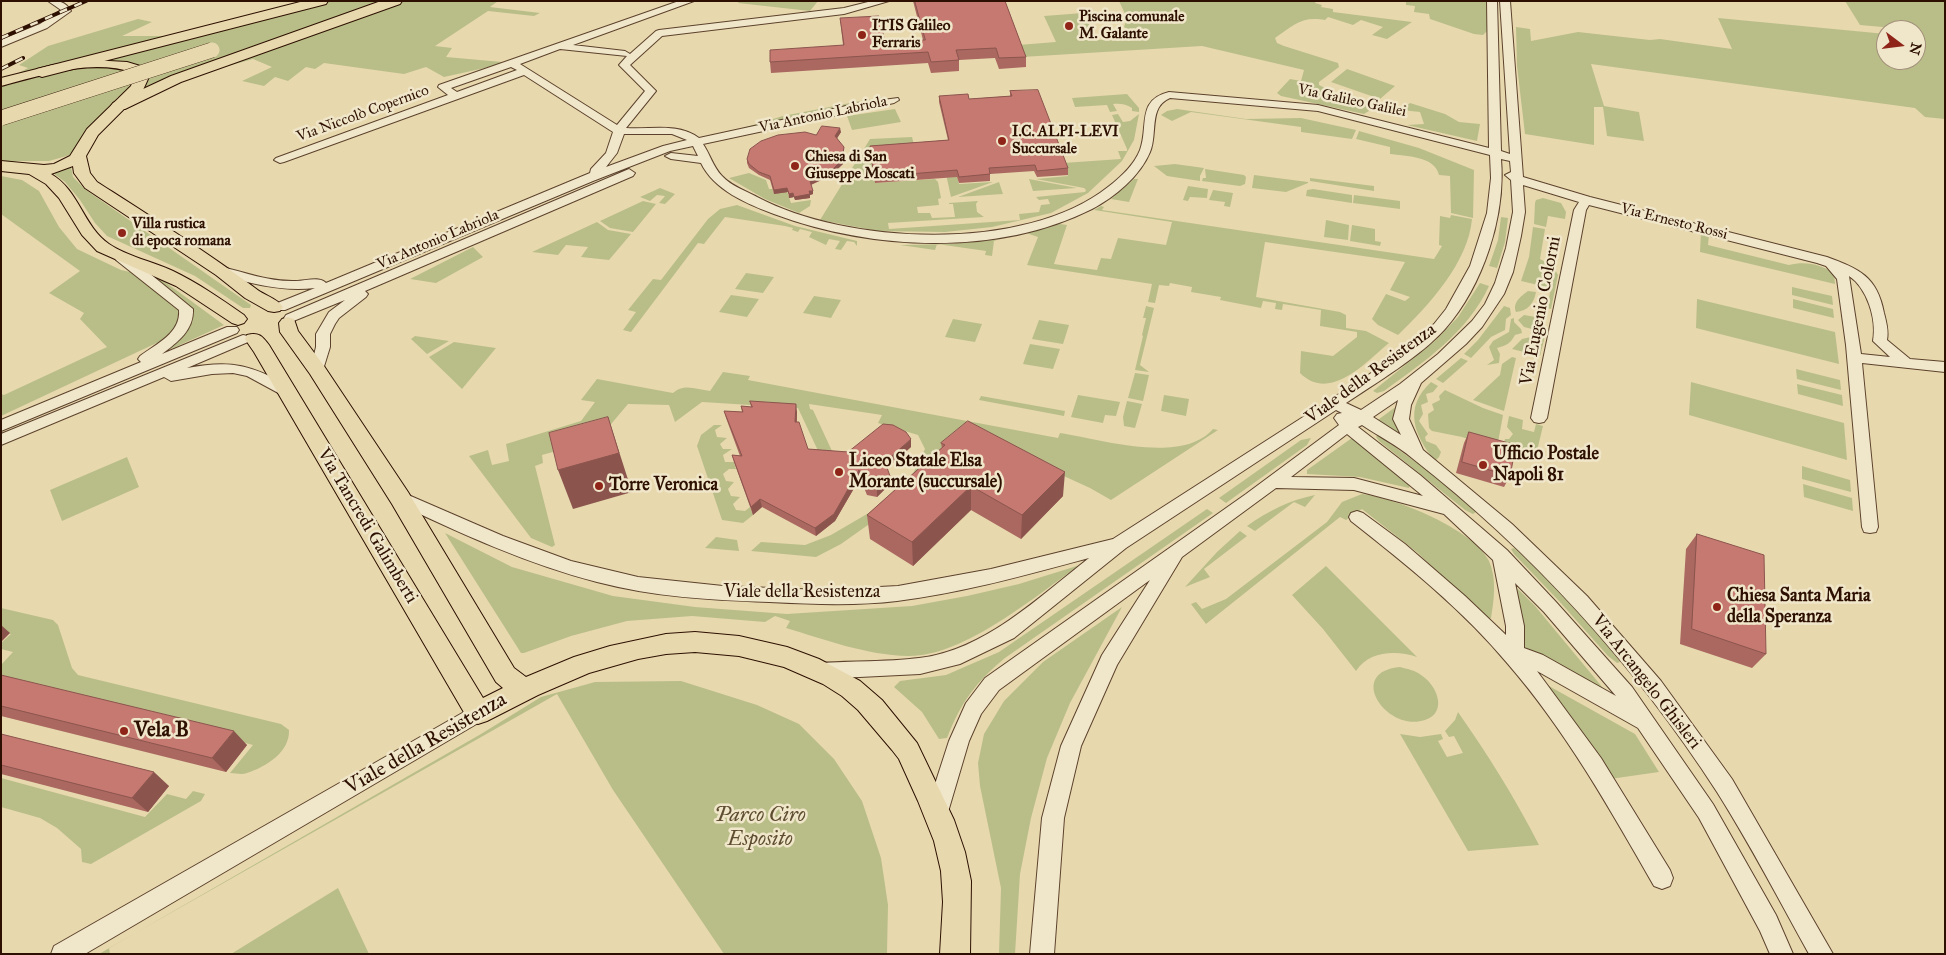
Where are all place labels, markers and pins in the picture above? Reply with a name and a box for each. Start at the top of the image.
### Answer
place label: Piscina comunale M. Galante [1079,8,1184,43]
place label: ITIS Galileo Ferraris [872,17,950,52]
marker: Piscina comunale M. Galante [1063,20,1075,32]
marker: ITIS Galileo Ferraris [856,29,868,41]
place label: I.C. ALPI-LEVI Succursale [1012,123,1119,158]
marker: I.C. ALPI-LEVI Succursale [996,135,1008,147]
place label: Chiesa di San Giuseppe Moscati [805,148,915,183]
marker: Chiesa di San Giuseppe Moscati [789,160,801,172]
place label: Villa rustica di epoca romana [132,215,231,250]
marker: Villa rustica di epoca romana [116,227,128,239]
place label: Ufficio Postale Napoli 81 [1493,444,1599,486]
place label: Liceo Statale Elsa Morante (succursale) [849,451,1002,494]
marker: Ufficio Postale Napoli 81 [1477,459,1489,471]
marker: Liceo Statale Elsa Morante (succursale) [833,466,845,478]
place label: Torre Veronica [609,475,718,497]
marker: Torre Veronica [593,480,605,492]
place label: Chiesa Santa Maria della Speranza [1727,586,1871,628]
marker: Chiesa Santa Maria della Speranza [1711,601,1723,613]
place label: Vela B [134,718,189,744]
marker: Vela B [118,725,130,737]

